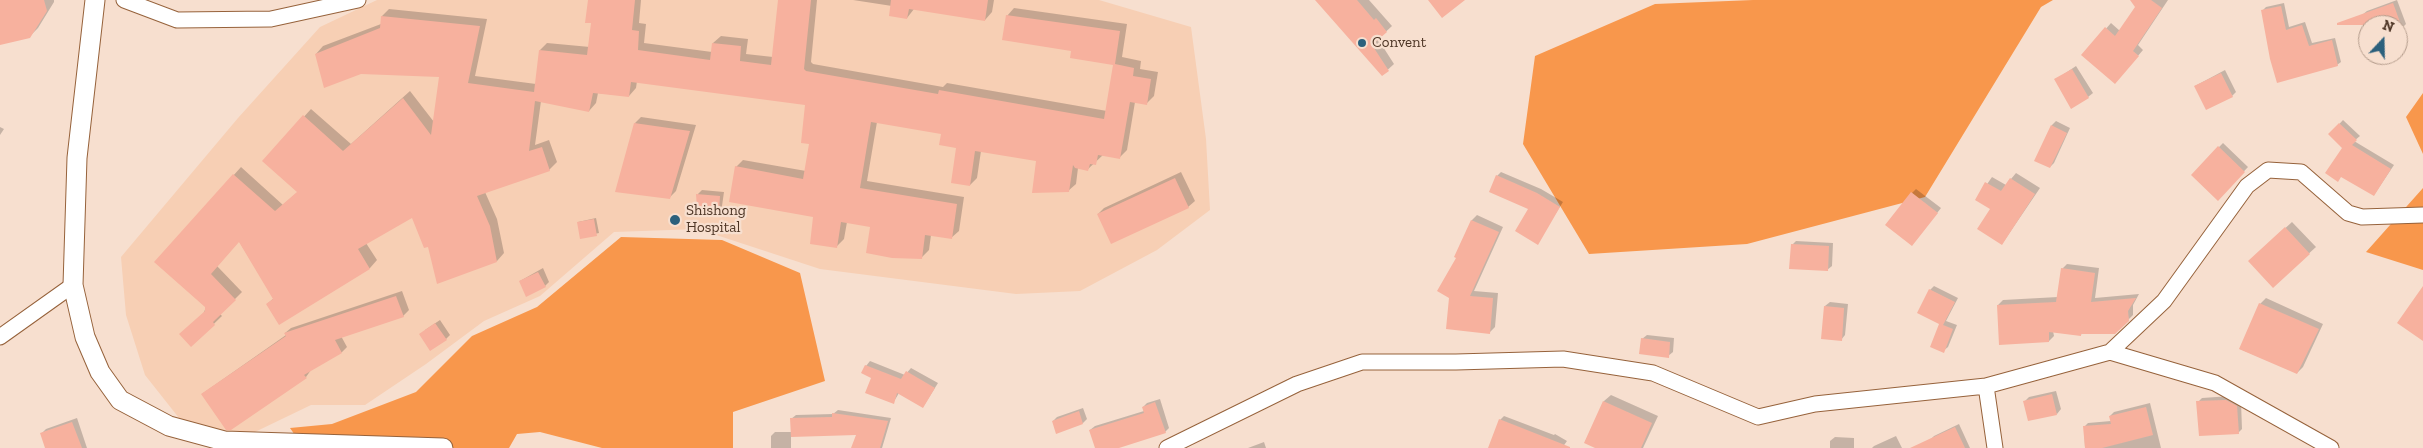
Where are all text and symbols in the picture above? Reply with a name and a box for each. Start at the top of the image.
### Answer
north arrow [2358,15,2408,65]
text: N [2380,17,2396,36]
place label: Convent [1372,34,1426,52]
marker: Convent [1356,37,1368,49]
place label: Shishong Hospital [686,202,746,237]
marker: Shishong Hospital [668,213,682,227]

